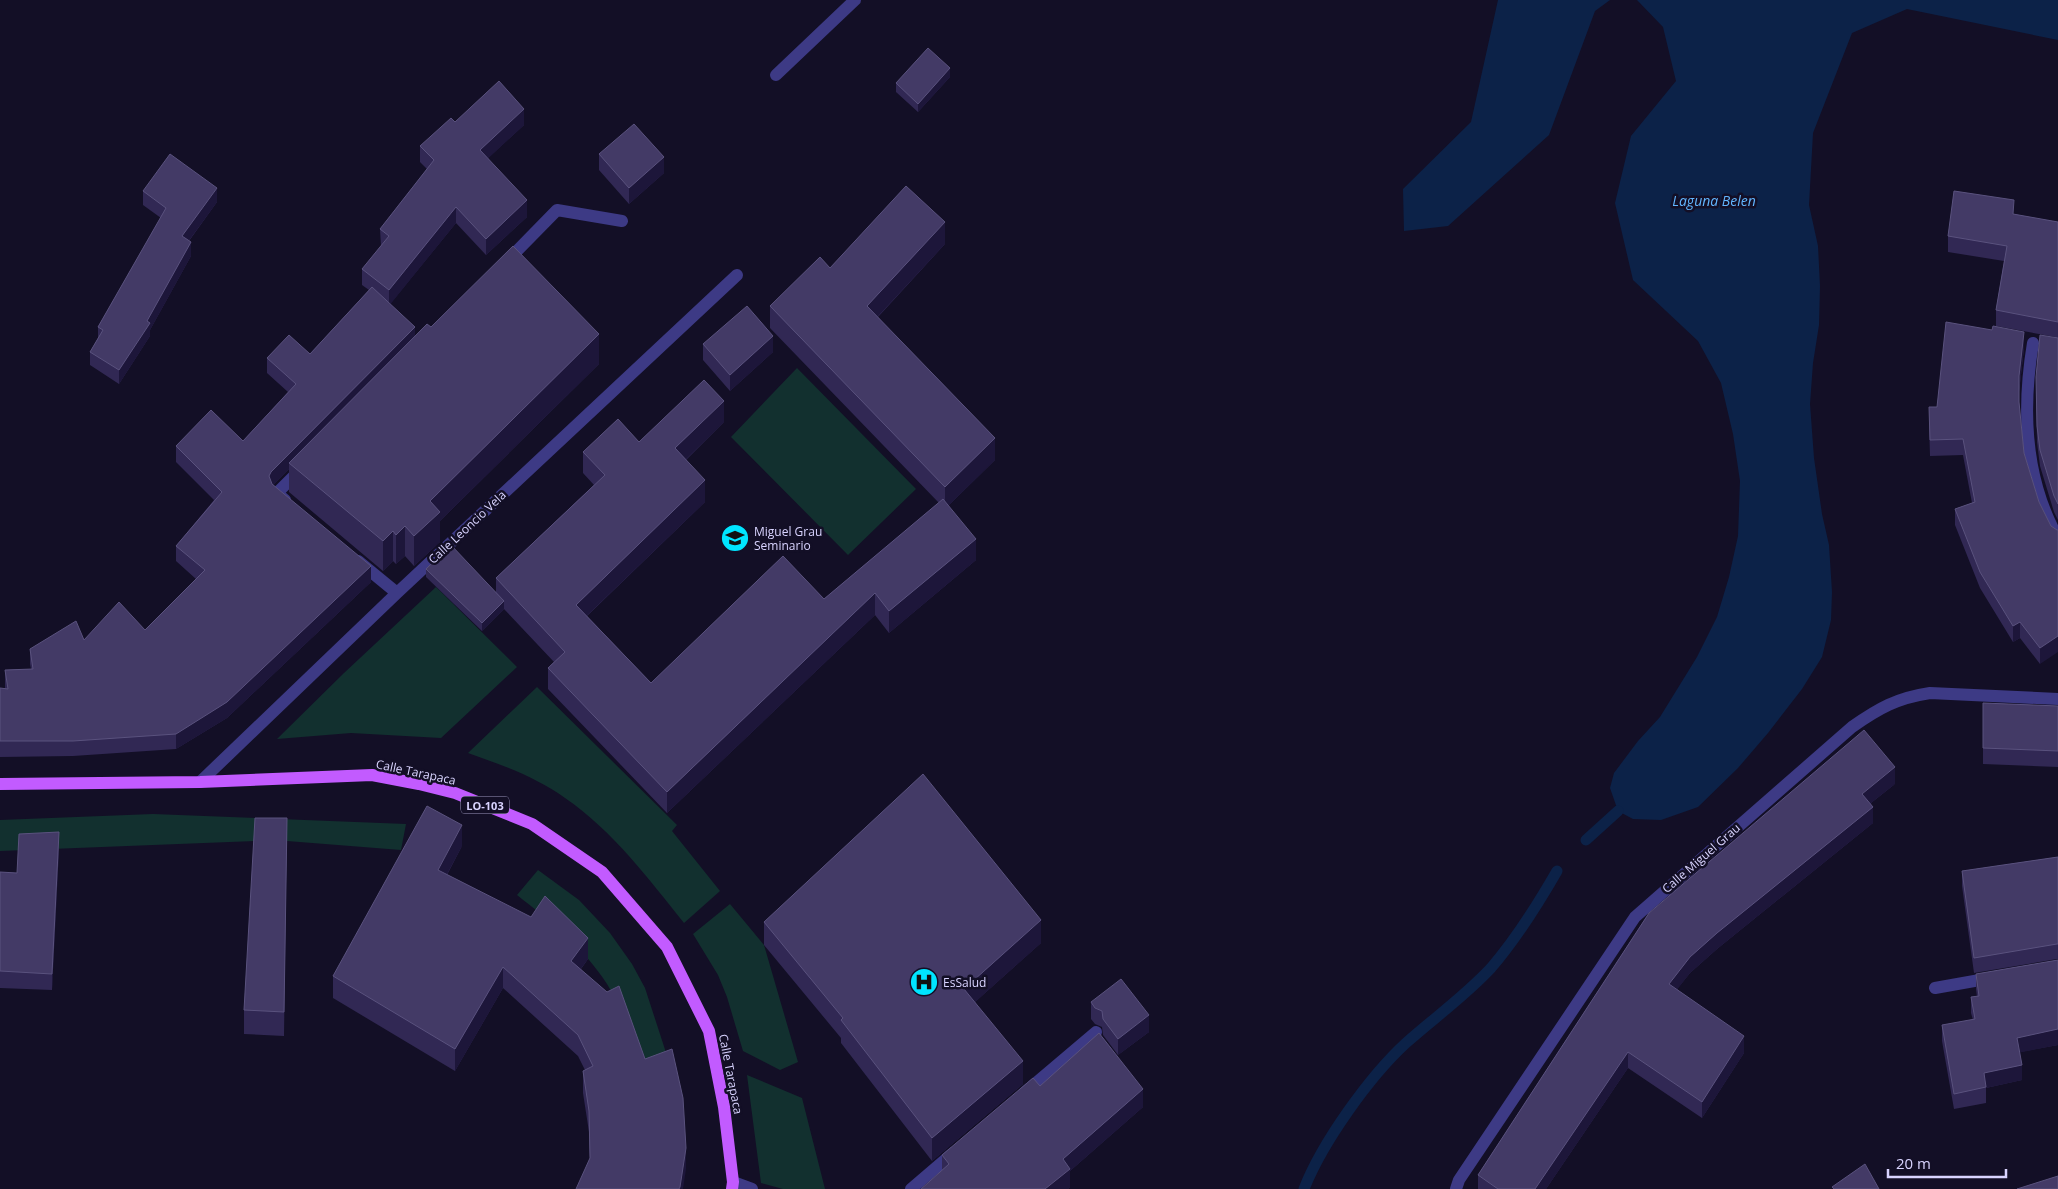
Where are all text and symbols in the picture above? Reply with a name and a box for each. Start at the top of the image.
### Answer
water label: Laguna Belen [1672,191,1756,210]
street label: Calle Leoncio Vela [424,487,510,567]
school or university icon: Miguel Grau Seminario [720,523,750,553]
place label: Miguel Grau Seminario [754,523,822,554]
street label: Calle Tarapaca [374,755,458,789]
road number: LO-103 [461,796,509,814]
street label: Calle Miguel Grau [1658,819,1744,897]
hospital icon: EsSalud [909,967,939,997]
place label: EsSalud [943,974,986,991]
street label: Calle Tarapaca [715,1032,747,1116]
scale bar [1888,1146,2006,1178]
text: 20 m [1896,1153,1931,1173]

